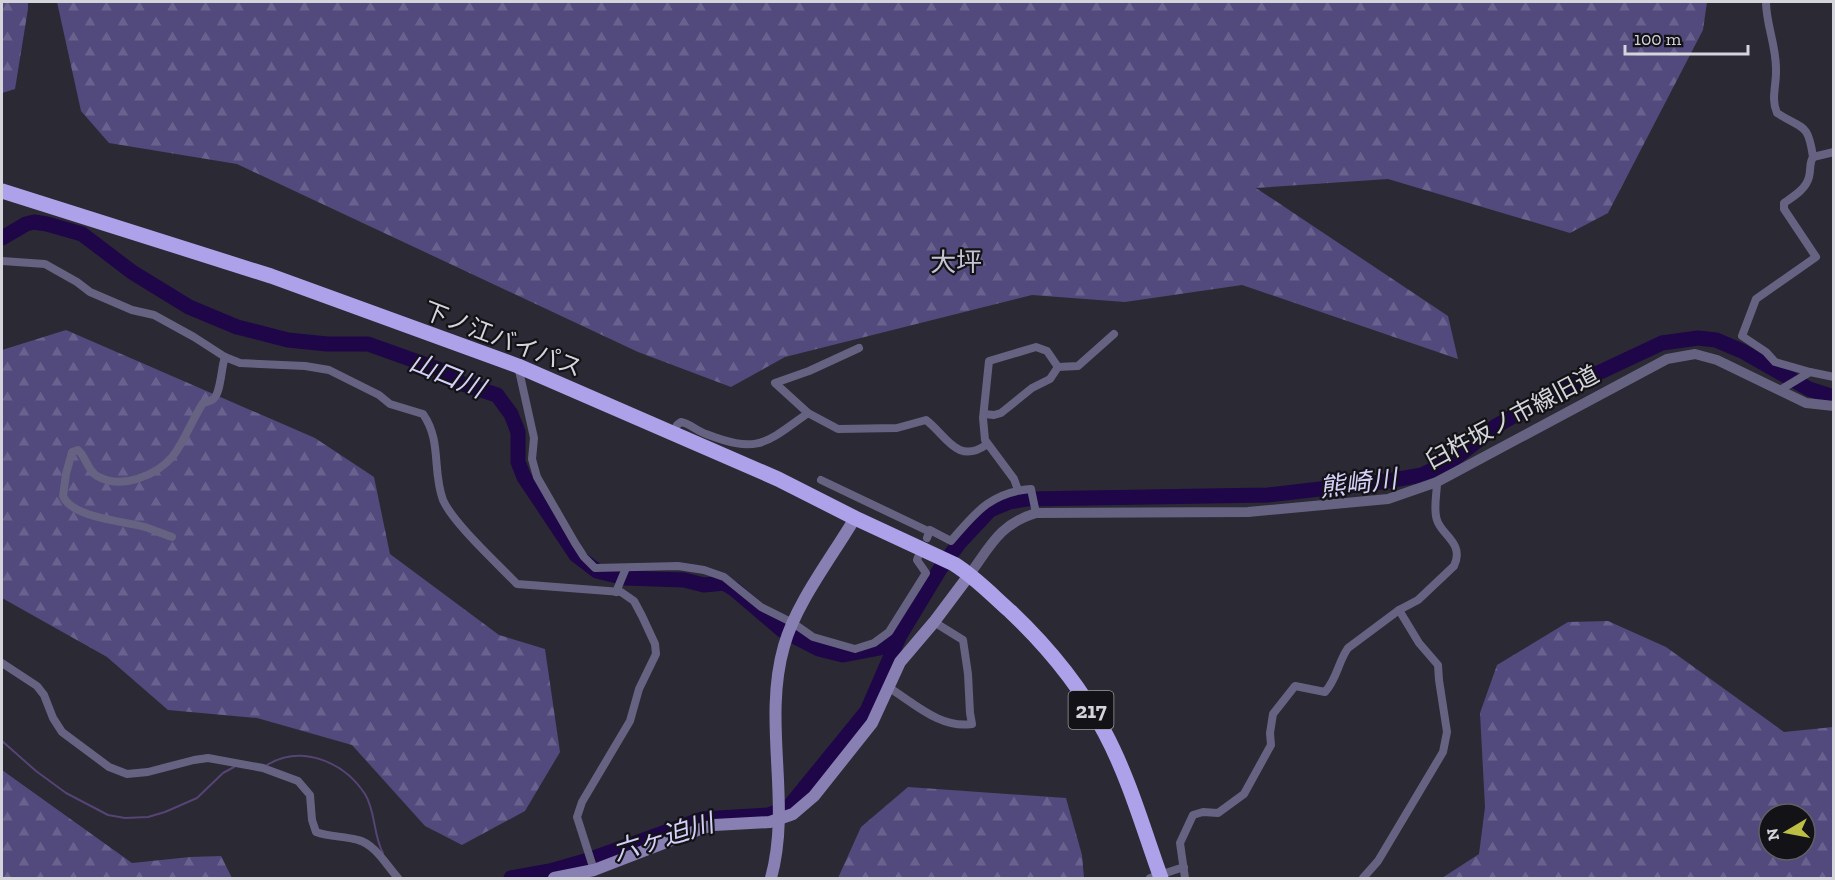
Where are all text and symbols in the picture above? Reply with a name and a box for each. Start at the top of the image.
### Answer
scale bar [1625,18,1748,56]
text: 100 m [1634,28,1682,50]
district label: 大坪 [930,246,982,278]
street label: 下ノ江バイパス [420,295,586,383]
water label: 山口川 [405,346,492,406]
street label: 臼杵坂ノ市線旧道 [1420,359,1604,475]
water label: 熊崎川 [1317,462,1402,504]
road number: 217 [1068,691,1114,729]
north arrow [1757,802,1817,862]
water label: 六ヶ迫川 [609,806,720,868]
text: N [1762,827,1783,842]

